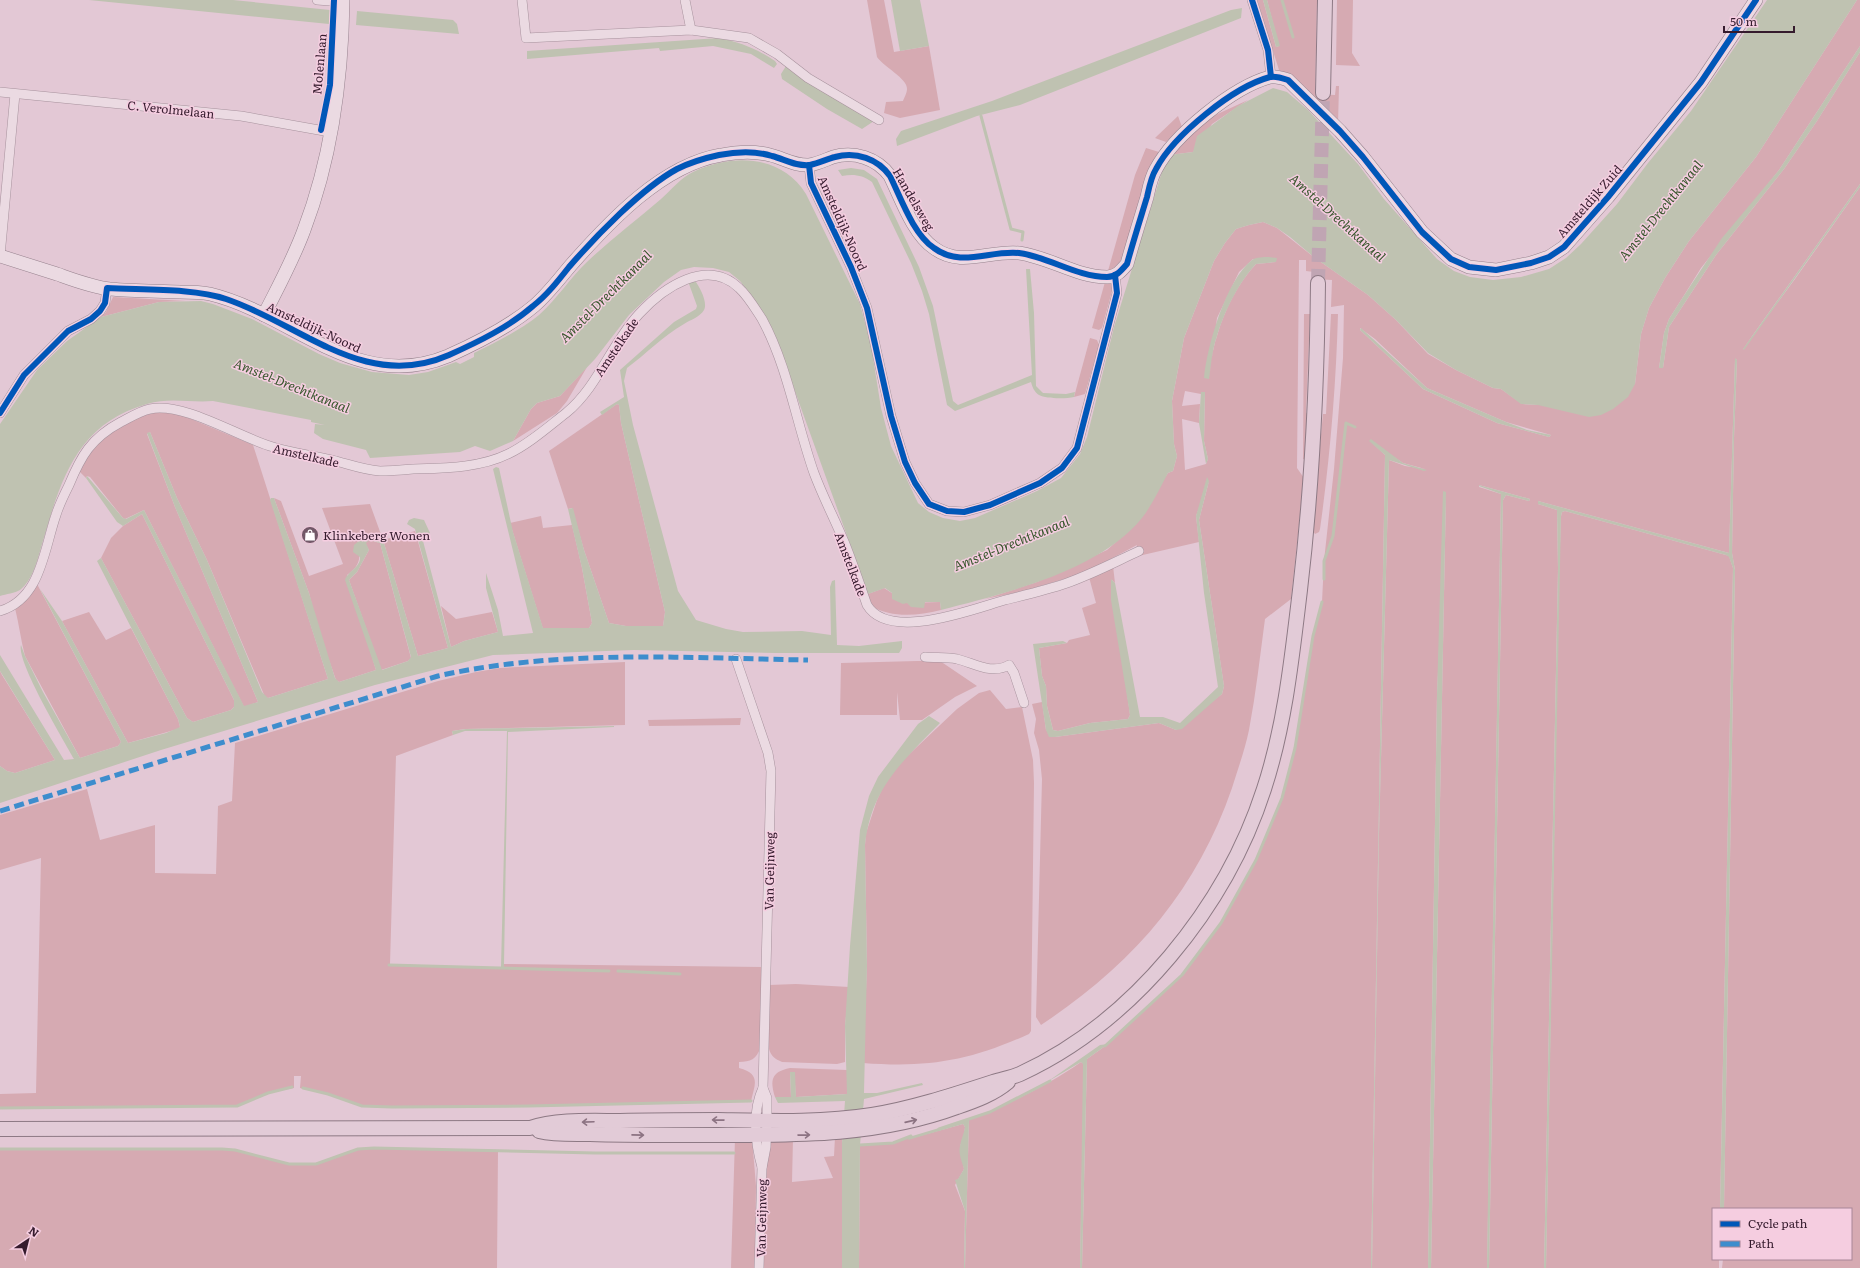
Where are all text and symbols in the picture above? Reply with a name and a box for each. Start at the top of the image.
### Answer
scale bar [1724,8,1794,34]
text: 50 m [1730,12,1757,30]
street label: Molenlaan [307,33,331,95]
street label: C. Verolmelaan [127,95,215,123]
water label: Amstel-Drechtkanaal [1614,156,1707,264]
street label: Amsteldijk Zuid [1552,160,1626,241]
street label: Handelsweg [889,164,939,234]
water label: Amstel-Drechtkanaal [1286,169,1391,266]
street label: Amsteldijk-Noord [814,173,872,274]
water label: Amstel-Drechtkanaal [555,245,656,346]
street label: Amsteldijk-Noord [264,297,365,357]
street label: Amstelkade [590,314,642,380]
water label: Amstel-Drechtkanaal [231,353,353,417]
street label: Amstelkade [271,439,341,471]
water label: Amstel-Drechtkanaal [950,511,1072,575]
shop icon: Klinkeberg Wonen [300,525,320,545]
place label: Klinkeberg Wonen [323,526,430,544]
street label: Amstelkade [831,529,871,599]
street label: Van Geijnweg [759,831,779,910]
one-way arrow [712,1116,725,1124]
one-way arrow [904,1117,917,1124]
one-way arrow [582,1118,595,1125]
one-way arrow [631,1131,644,1139]
one-way arrow [797,1131,810,1138]
street label: Van Geijnweg [751,1178,771,1257]
legend [1712,1208,1852,1260]
text: Cycle path [1748,1214,1808,1232]
north arrow [8,1220,48,1260]
text: N [26,1222,43,1240]
text: Path [1748,1234,1774,1252]

